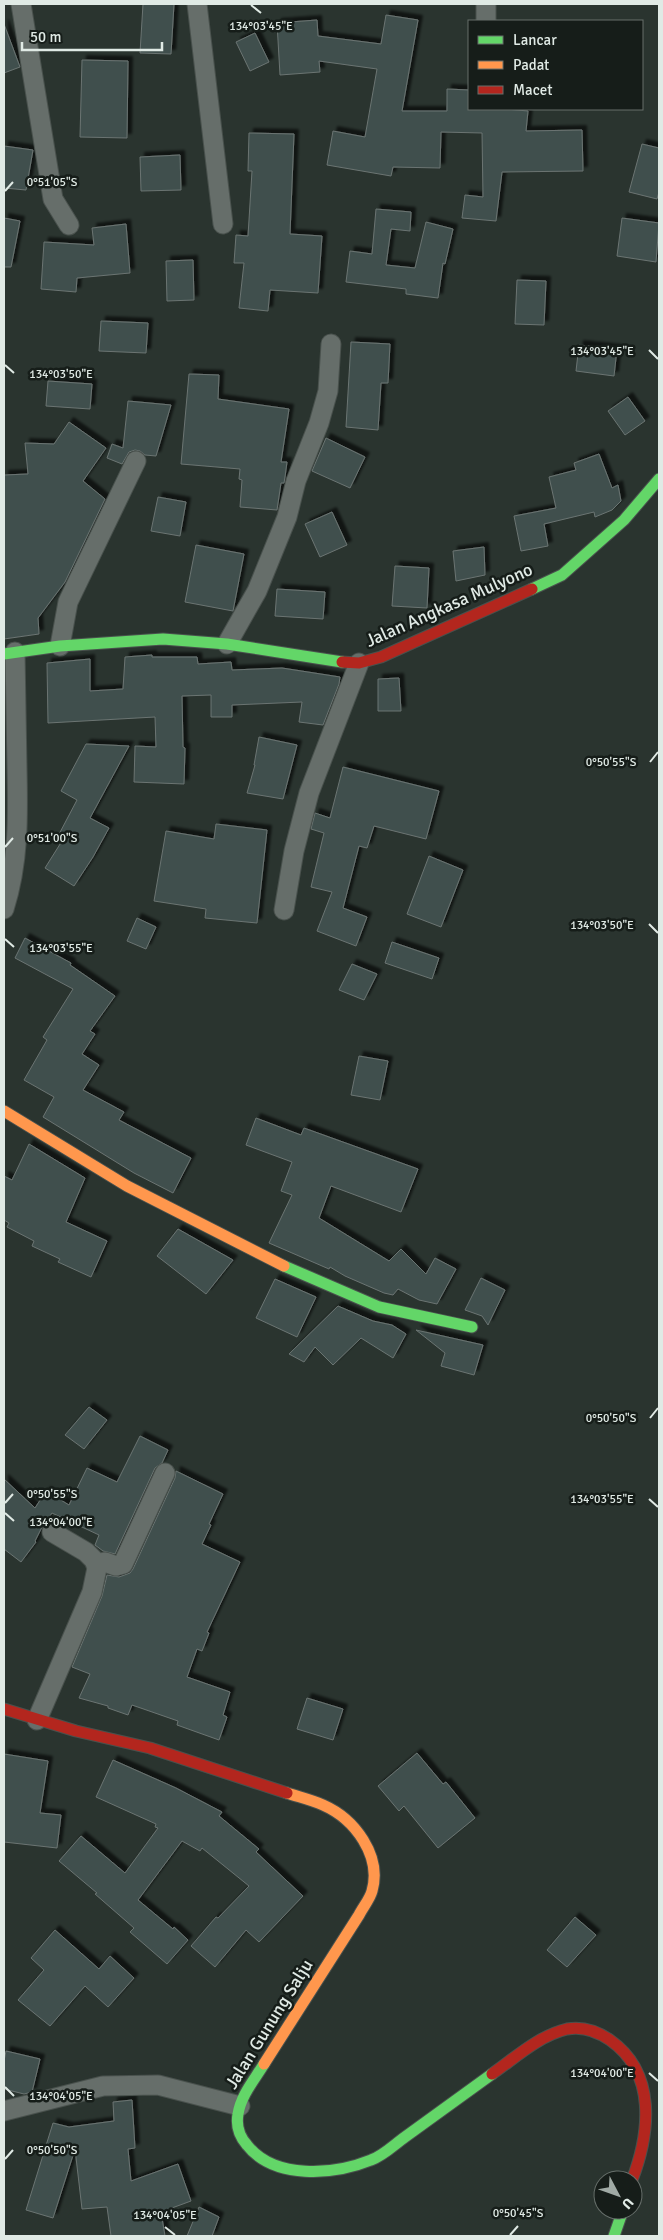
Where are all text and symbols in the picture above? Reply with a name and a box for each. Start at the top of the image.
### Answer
text: 134°03'45"E [229,19,293,34]
scale bar [22,20,162,52]
legend [468,20,643,110]
text: 50 m [30,28,61,46]
text: Lancar [513,31,557,49]
text: Padat [513,56,549,74]
text: Macet [513,81,552,99]
text: 0°51'05"S [27,175,78,190]
text: 134°03'45"E [570,344,634,359]
text: 134°03'50"E [29,367,93,382]
street label: Jalan Angkasa Mulyono [362,558,536,652]
text: 0°50'55"S [586,755,637,770]
text: 0°51'00"S [27,831,78,846]
text: 134°03'50"E [570,918,634,933]
text: 134°03'55"E [29,941,93,956]
text: 0°50'50"S [586,1411,637,1426]
text: 0°50'55"S [27,1487,78,1502]
text: 134°03'55"E [570,1492,634,1507]
text: 134°04'00"E [29,1515,93,1530]
street label: Jalan Gunung Salju [220,1955,318,2093]
text: 134°04'00"E [570,2066,634,2081]
text: 134°04'05"E [29,2089,93,2104]
text: 0°50'50"S [27,2143,78,2158]
north arrow [593,2170,643,2220]
text: U [618,2194,637,2212]
text: 0°50'45"S [493,2206,544,2221]
text: 134°04'05"E [133,2208,197,2223]

